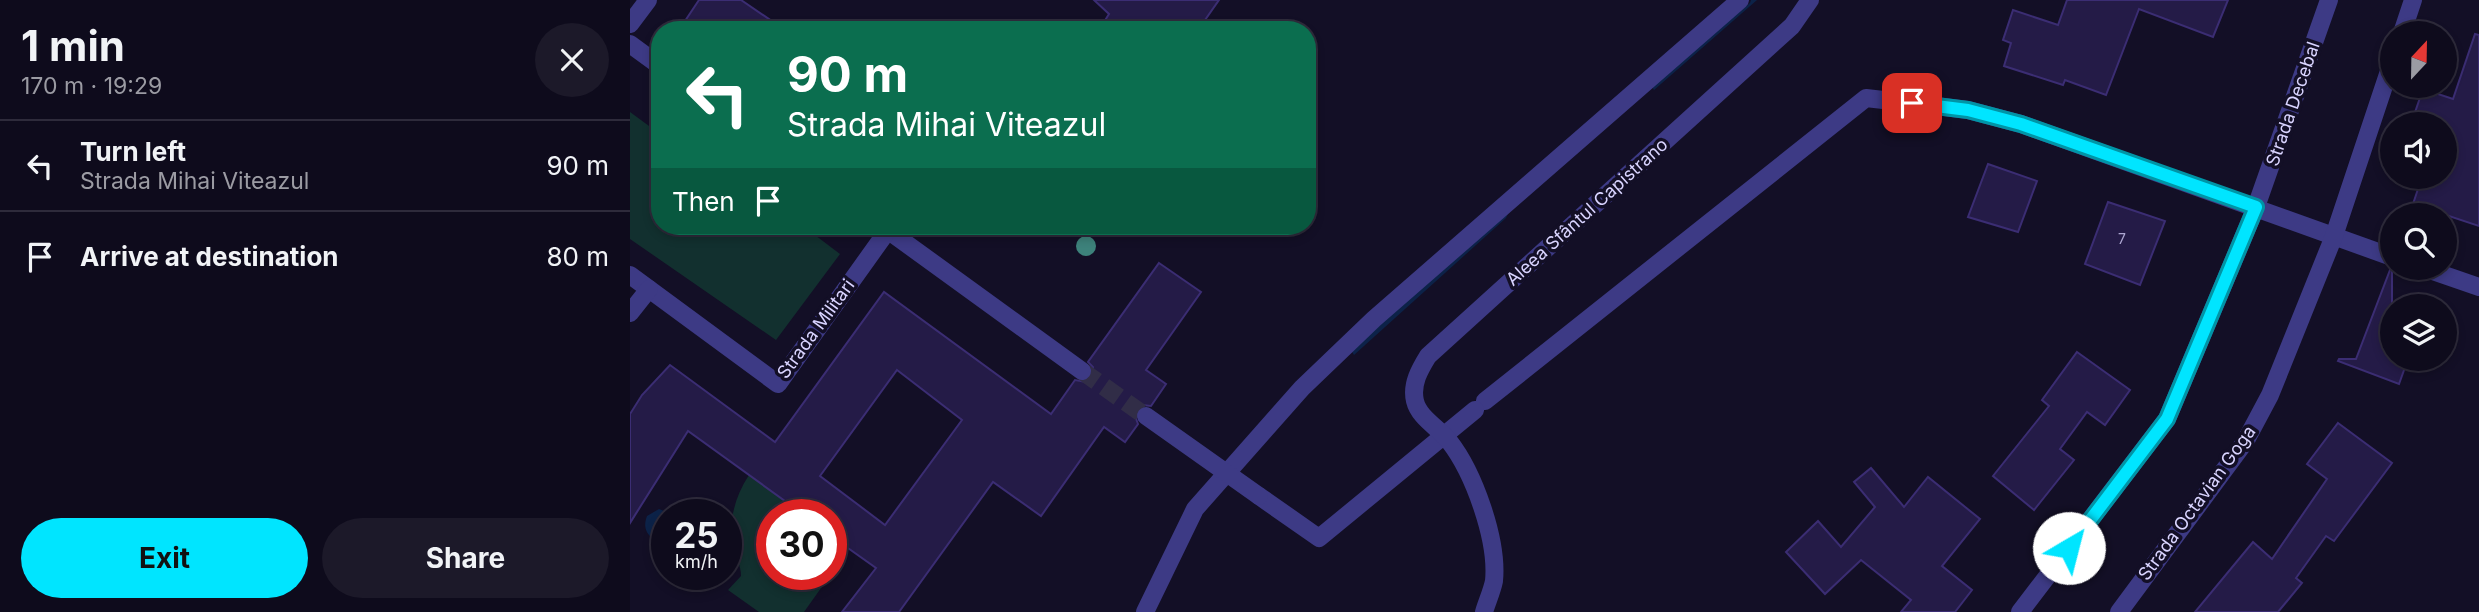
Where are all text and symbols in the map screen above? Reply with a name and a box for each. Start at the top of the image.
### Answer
text: 1 min [21,20,125,71]
north arrow [2380,21,2457,98]
map controls [2380,21,2457,371]
button: close [535,23,609,97]
street label: Strada Decebal [2261,39,2324,169]
text: 90 m [787,45,908,104]
icon: left [672,49,763,140]
text: 170 m · 19:29 [21,72,162,100]
pin [1882,73,1942,133]
icon: arrive [1893,84,1931,122]
text: Strada Mihai Viteazul [787,105,1106,144]
button: sound [2380,112,2457,189]
street label: Aleea Sfântul Capistrano [1502,134,1672,290]
text: Turn left [80,136,186,167]
icon: left [21,147,59,185]
text: 90 m [546,150,609,181]
text: Strada Mihai Viteazul [80,167,309,195]
icon: arrive [749,182,787,220]
text: Then [672,186,735,217]
button: search [2380,203,2457,280]
house number: 7 [2118,230,2126,247]
icon: arrive [21,238,59,276]
text: Arrive at destination [80,241,339,272]
text: 80 m [546,241,609,272]
street label: Strada Militari [773,275,859,382]
button: layers [2380,294,2457,371]
street label: Strada Octavian Goga [2133,421,2260,584]
speed limit sign: 30 [756,499,847,590]
position arrow [2032,511,2106,585]
text: 25 [674,514,719,556]
button: Exit [21,518,308,598]
button: Share [322,518,609,598]
text: km/h [675,551,718,572]

